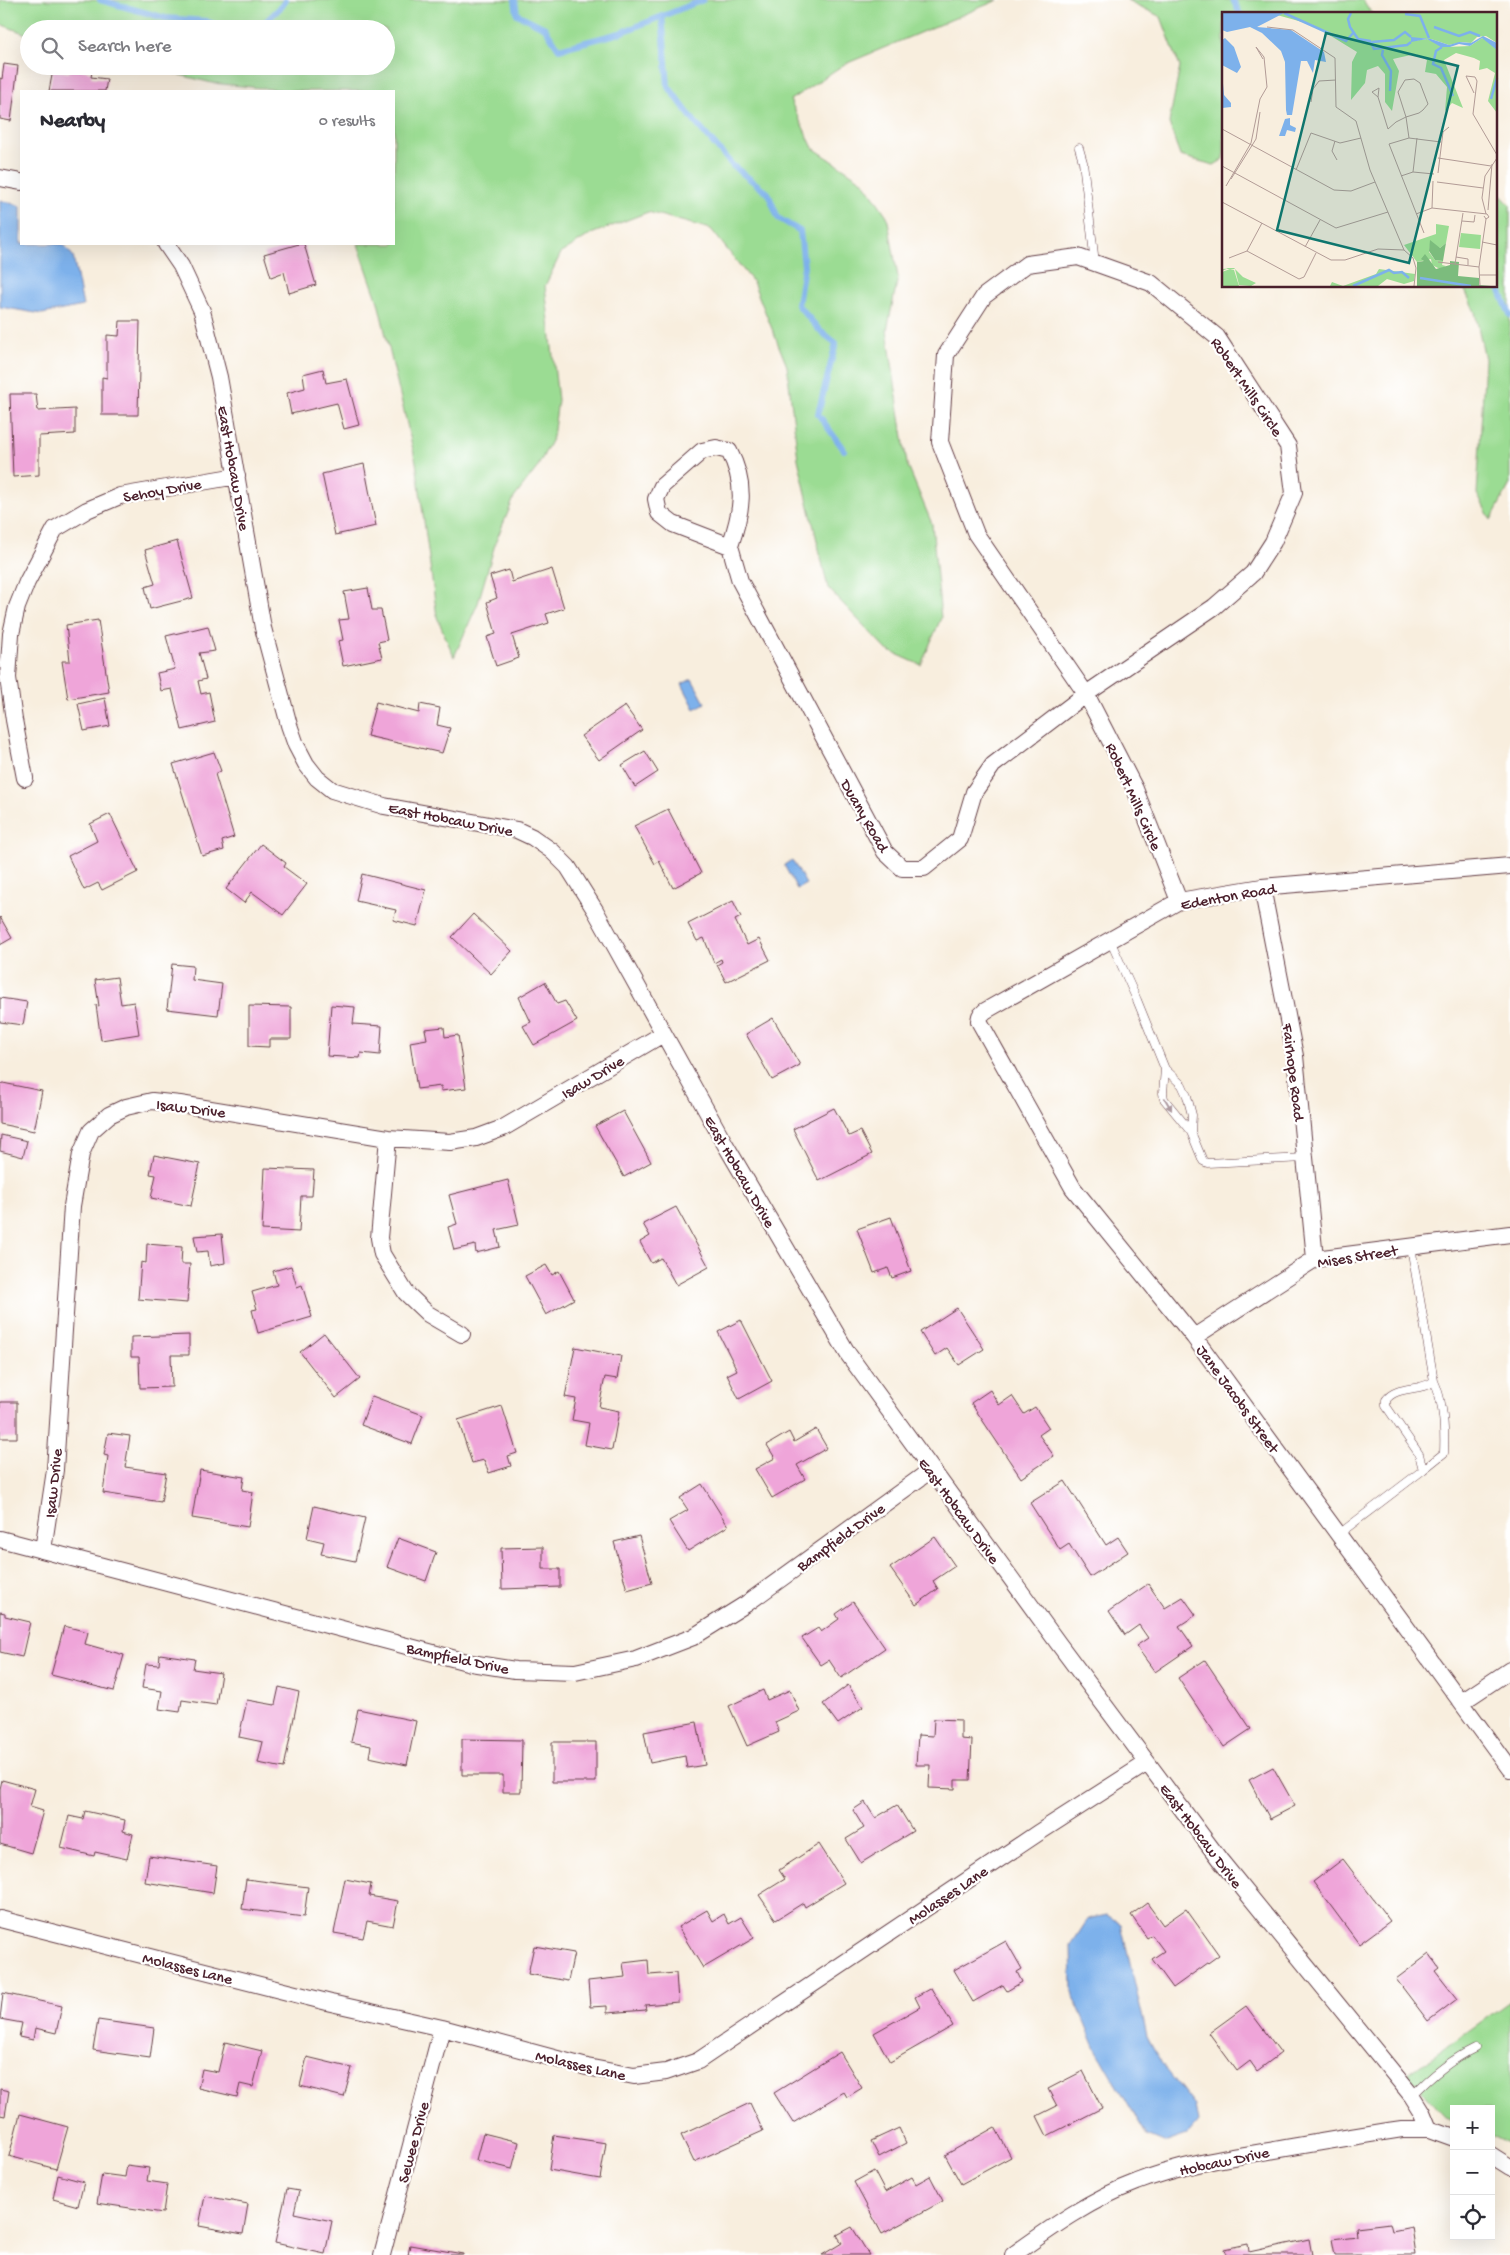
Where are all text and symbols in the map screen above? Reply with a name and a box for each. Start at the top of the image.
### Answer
inset map [1222,12,1498,288]
search box [20,20,395,75]
icon: search [38,34,66,62]
text: Search here [78,36,172,59]
text: Nearby [40,110,105,135]
text: 0 results [319,113,375,132]
street label: Robert Mills Circle [1205,335,1286,442]
street label: East Hobcaw Drive [211,405,252,533]
street label: Sehoy Drive [122,476,204,509]
street label: Robert Mills Circle [1100,741,1164,855]
street label: Duany Road [834,776,892,858]
street label: East Hobcaw Drive [387,800,515,843]
street label: Edenton Road [1180,880,1279,916]
street label: Fairhope Road [1276,1022,1307,1124]
street label: Isaw Drive [559,1053,629,1105]
one-way arrow [1164,1096,1172,1111]
street label: Isaw Drive [155,1097,227,1124]
street label: East Hobcaw Drive [698,1113,778,1233]
street label: Mises Street [1316,1243,1401,1274]
street label: Jane Jacobs Street [1191,1342,1283,1459]
street label: Isaw Drive [42,1447,69,1519]
street label: East Hobcaw Drive [912,1455,1002,1569]
street label: Bampfield Drive [793,1500,891,1578]
street label: Bampfield Drive [403,1640,511,1681]
street label: East Hobcaw Drive [1154,1781,1245,1894]
street label: Molasses Lane [905,1863,993,1931]
street label: Molasses Lane [140,1950,235,1991]
street label: Molasses Lane [533,2048,628,2087]
street label: Sewee Drive [395,2100,436,2186]
map controls [1450,2105,1495,2240]
button: + [1450,2105,1495,2150]
street label: Hobcaw Drive [1178,2144,1272,2182]
button: − [1450,2150,1495,2195]
button: locate [1450,2195,1495,2240]

